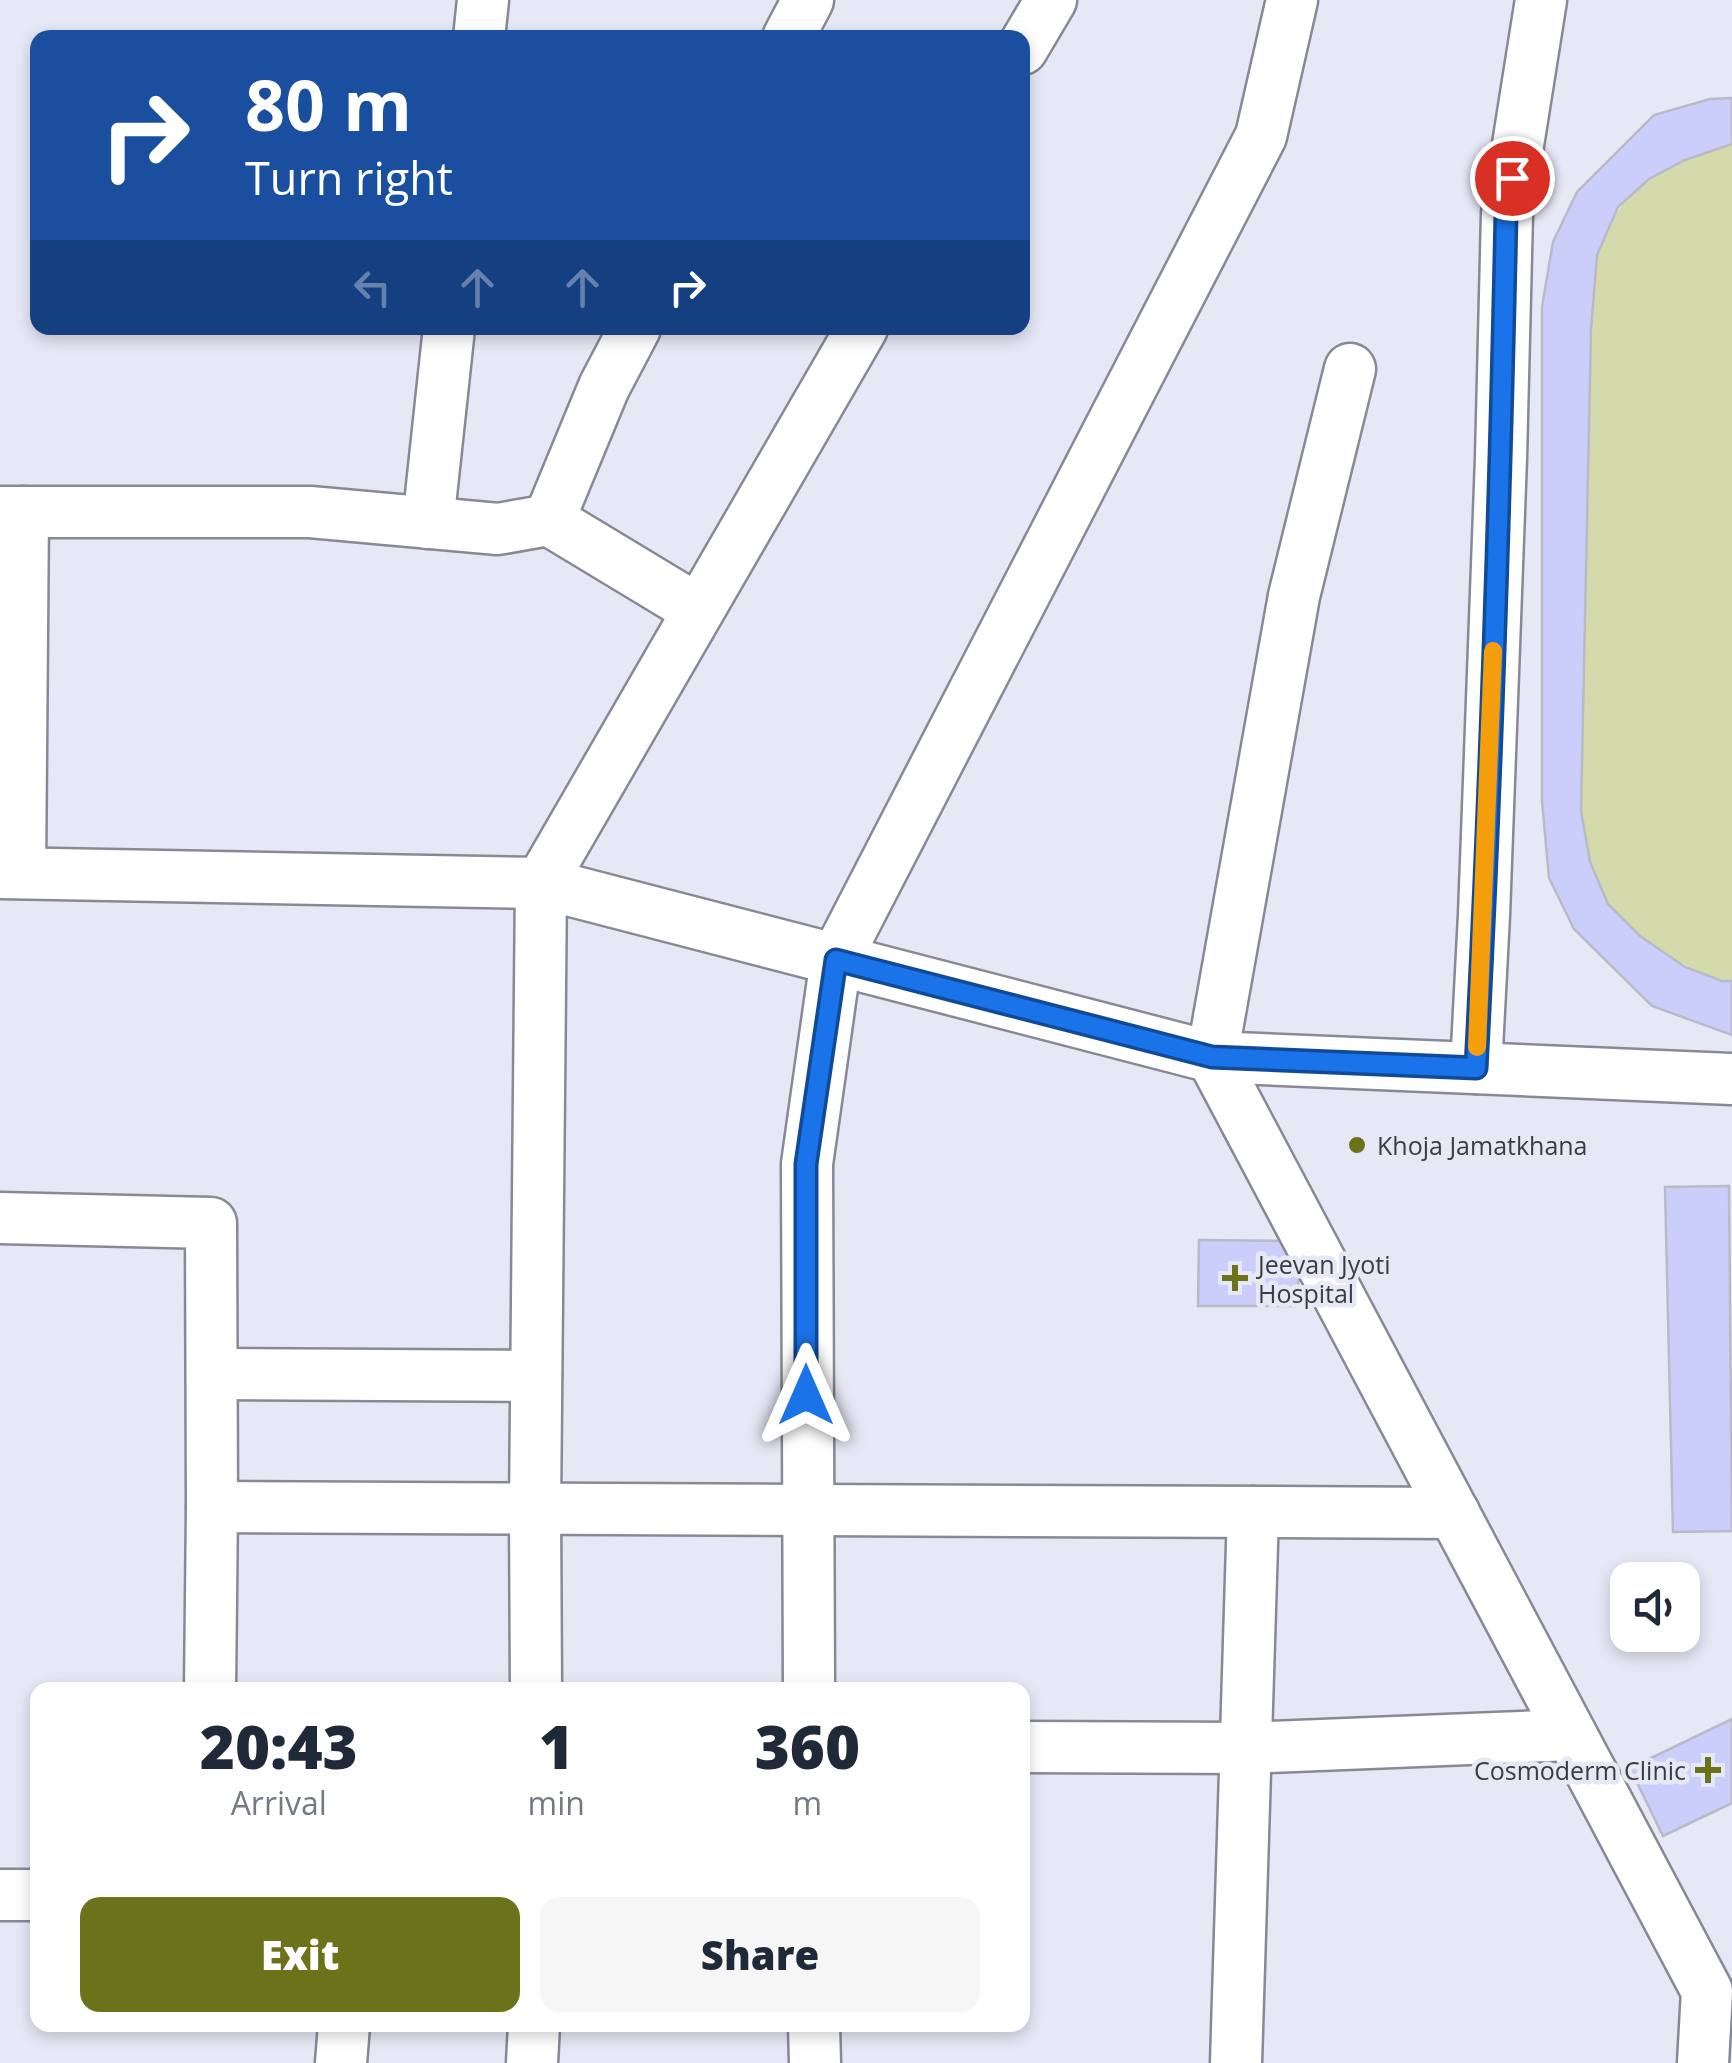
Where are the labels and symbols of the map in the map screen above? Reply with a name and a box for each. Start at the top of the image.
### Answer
pin [1470,136,1555,221]
place label: Khoja Jamatkhana [1377,1128,1588,1162]
marker: Khoja Jamatkhana [1346,1134,1368,1156]
place label: Jeevan Jyoti Hospital [1256,1247,1391,1310]
marker: Jeevan Jyoti Hospital [1222,1265,1248,1291]
position arrow [754,1343,858,1447]
place label: Cosmoderm Clinic [1474,1753,1686,1787]
marker: Cosmoderm Clinic [1695,1757,1721,1783]

